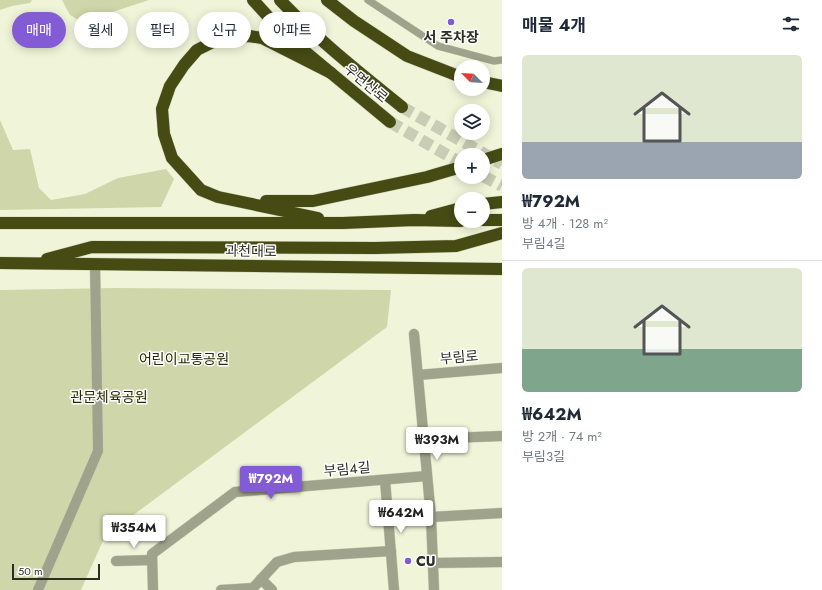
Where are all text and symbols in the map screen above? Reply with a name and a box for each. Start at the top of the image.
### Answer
chip: 매매 [12,12,66,48]
chip: 월세 [74,12,128,48]
chip: 필터 [136,12,189,48]
chip: 신규 [197,12,251,48]
chip: 아파트 [259,12,326,48]
text: 매물 4개 [522,13,586,37]
icon: filters [780,13,802,35]
marker: 서 주차장 [446,17,456,27]
place label: 서 주차장 [423,27,479,47]
street label: 우면산로 [340,59,392,107]
north arrow [454,60,490,96]
map controls [454,60,490,228]
icon: home [626,81,698,153]
button: layers [454,104,490,140]
button: + [454,148,490,184]
text: ₩792M [522,189,580,213]
button: − [454,192,490,228]
text: 방 4개 · 128 m² [522,214,608,233]
text: 부림4길 [522,234,565,253]
street label: 과천대로 [225,241,277,261]
icon: home [626,294,698,366]
street label: 부림로 [439,345,479,369]
park label: 어린이교통공원 [139,349,229,369]
park label: 관문체육공원 [70,387,148,407]
text: ₩642M [522,402,582,426]
pin: ₩393M [409,427,465,461]
text: 방 2개 · 74 m² [522,427,602,446]
text: ₩393M [415,430,459,449]
text: 부림3길 [522,447,565,466]
street label: 부림4길 [323,457,371,481]
pin: ₩792M [243,466,299,500]
text: ₩792M [249,469,293,488]
pin: ₩642M [373,500,429,534]
text: ₩642M [378,503,424,522]
pin: ₩354M [106,515,162,549]
text: ₩354M [112,518,156,537]
place label: CU [416,551,436,571]
marker: CU [403,556,413,566]
scale bar [12,562,100,581]
text: 50 m [18,563,43,579]

